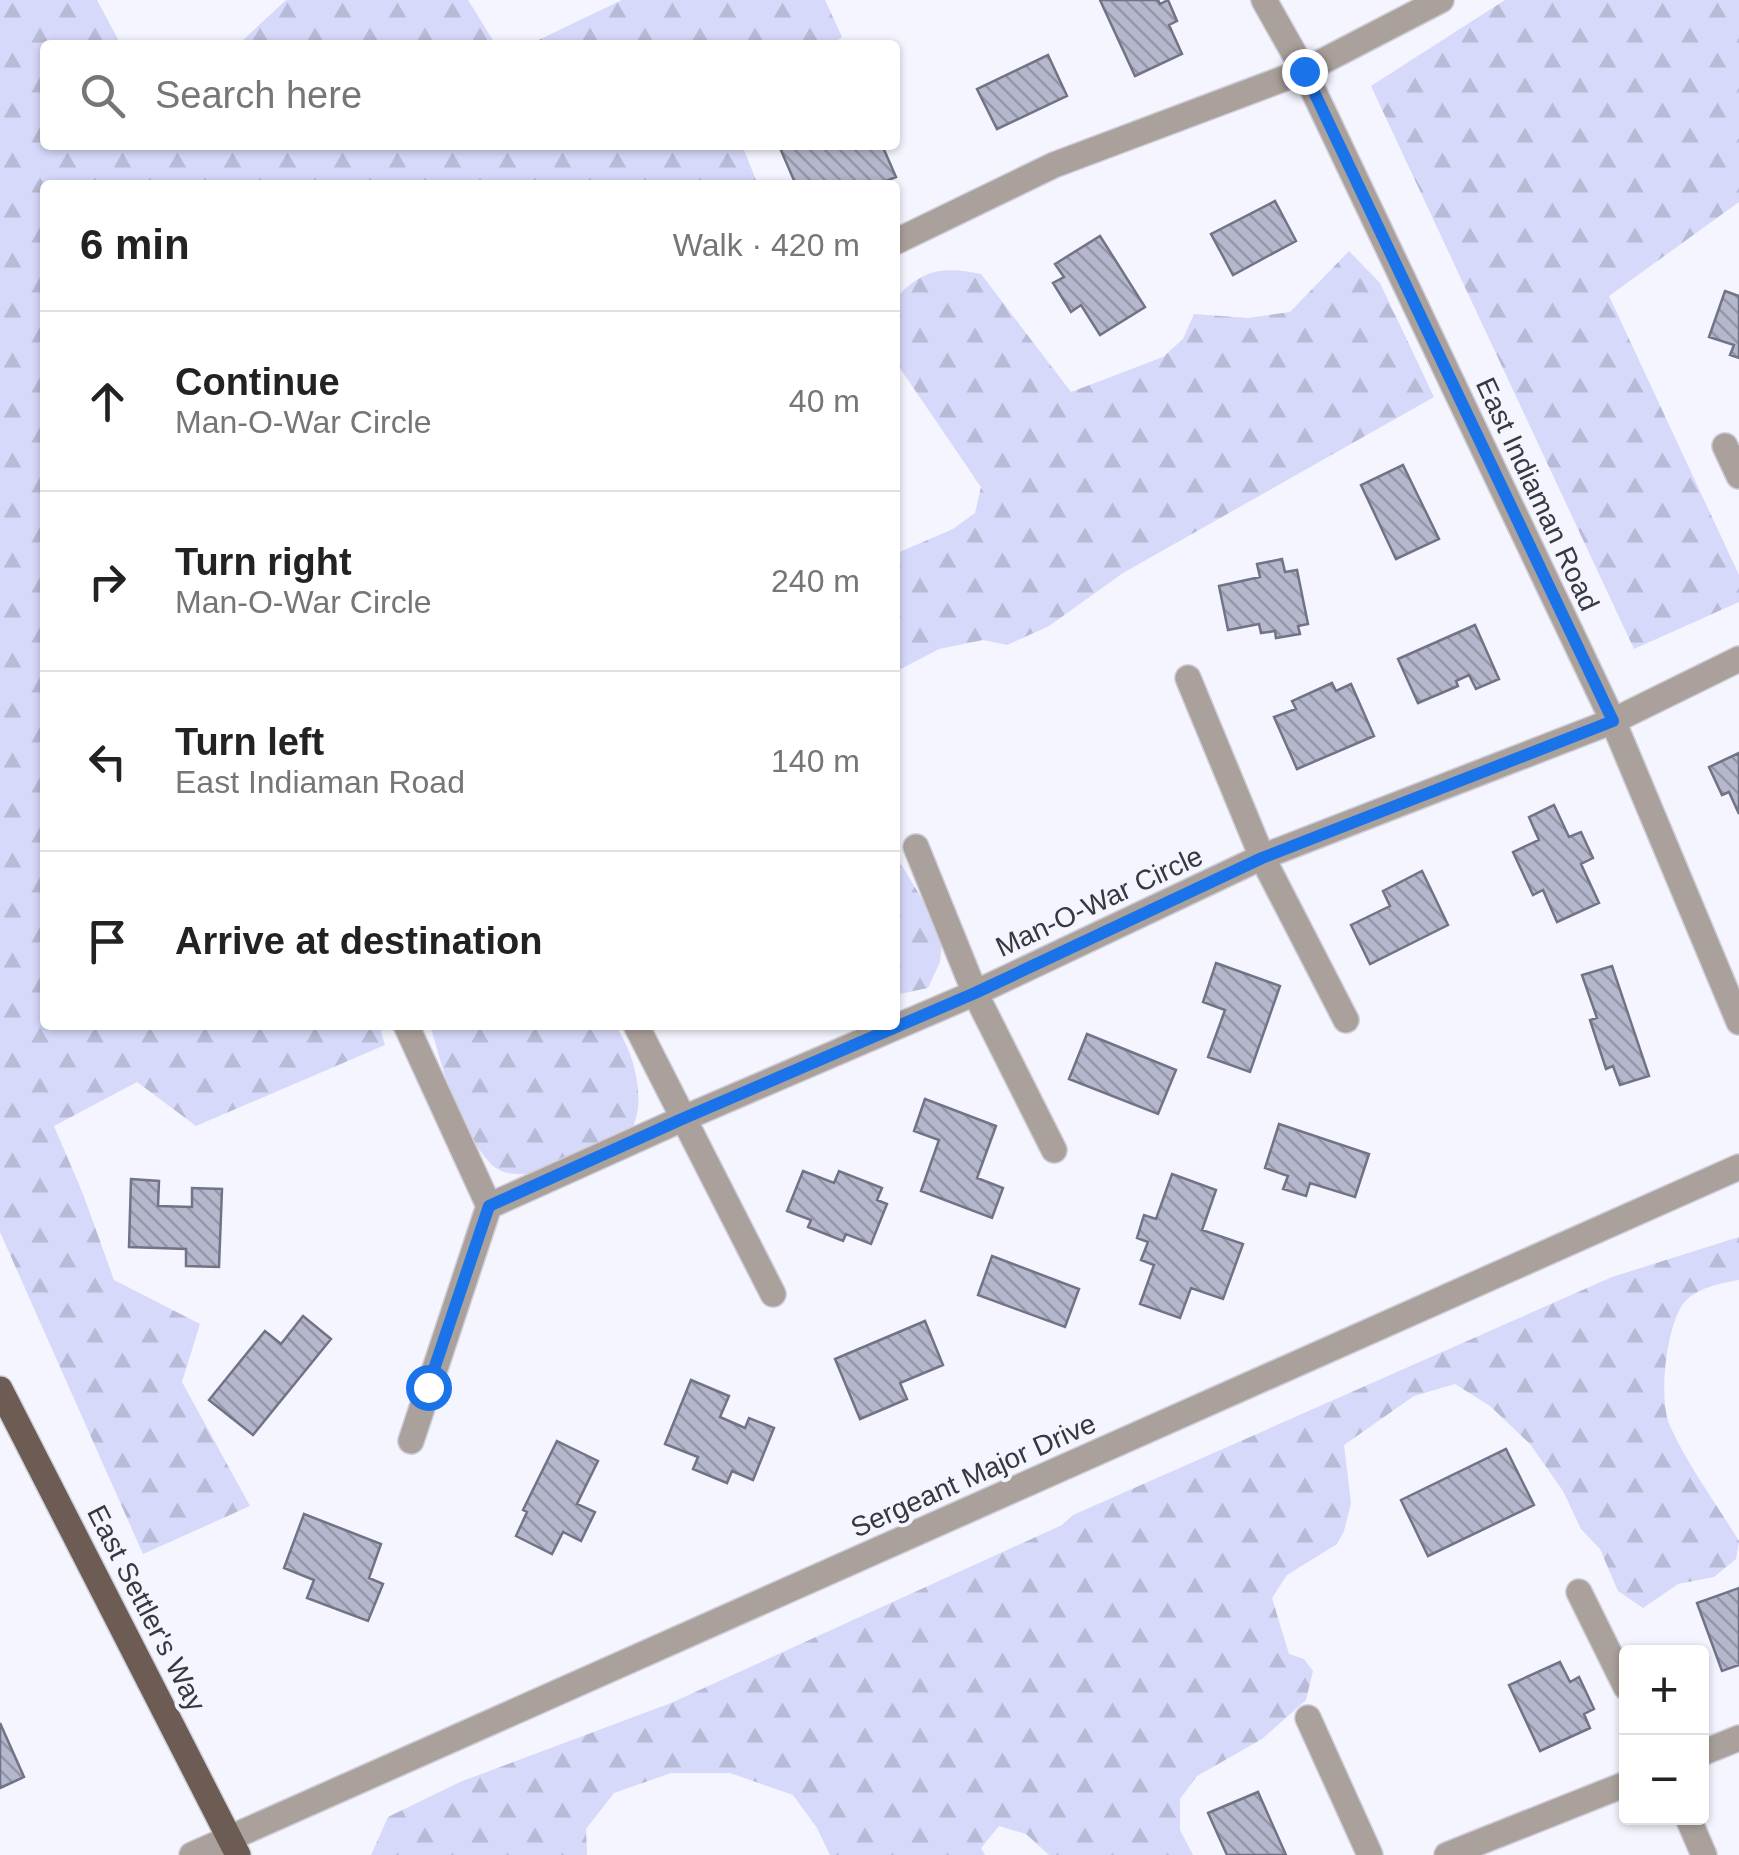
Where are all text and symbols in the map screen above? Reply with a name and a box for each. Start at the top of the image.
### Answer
search box [40,40,900,150]
route end [1282,49,1328,95]
icon: search [75,68,130,123]
text: Search here [155,74,362,116]
text: 6 min [80,221,190,268]
text: Walk · 420 m [673,227,860,263]
text: Continue [175,361,340,403]
street label: East Indiaman Road [1470,373,1605,616]
icon: ahead [80,374,135,429]
text: 40 m [789,383,860,419]
text: Man-O-War Circle [175,404,432,440]
text: Turn right [175,541,352,583]
icon: right [80,554,135,609]
text: 240 m [771,563,860,599]
text: Man-O-War Circle [175,584,432,620]
text: Turn left [175,721,324,763]
icon: left [80,734,135,789]
text: 140 m [771,743,860,779]
text: East Indiaman Road [175,764,465,800]
street label: Man-O-War Circle [991,840,1208,963]
icon: arrive [80,914,135,969]
text: Arrive at destination [175,920,542,962]
route start [406,1365,452,1411]
street label: Sergeant Major Drive [846,1407,1100,1543]
street label: East Settler's Way [81,1500,212,1716]
map controls [1619,1645,1709,1825]
button: + [1619,1645,1709,1735]
button: − [1619,1735,1709,1825]

